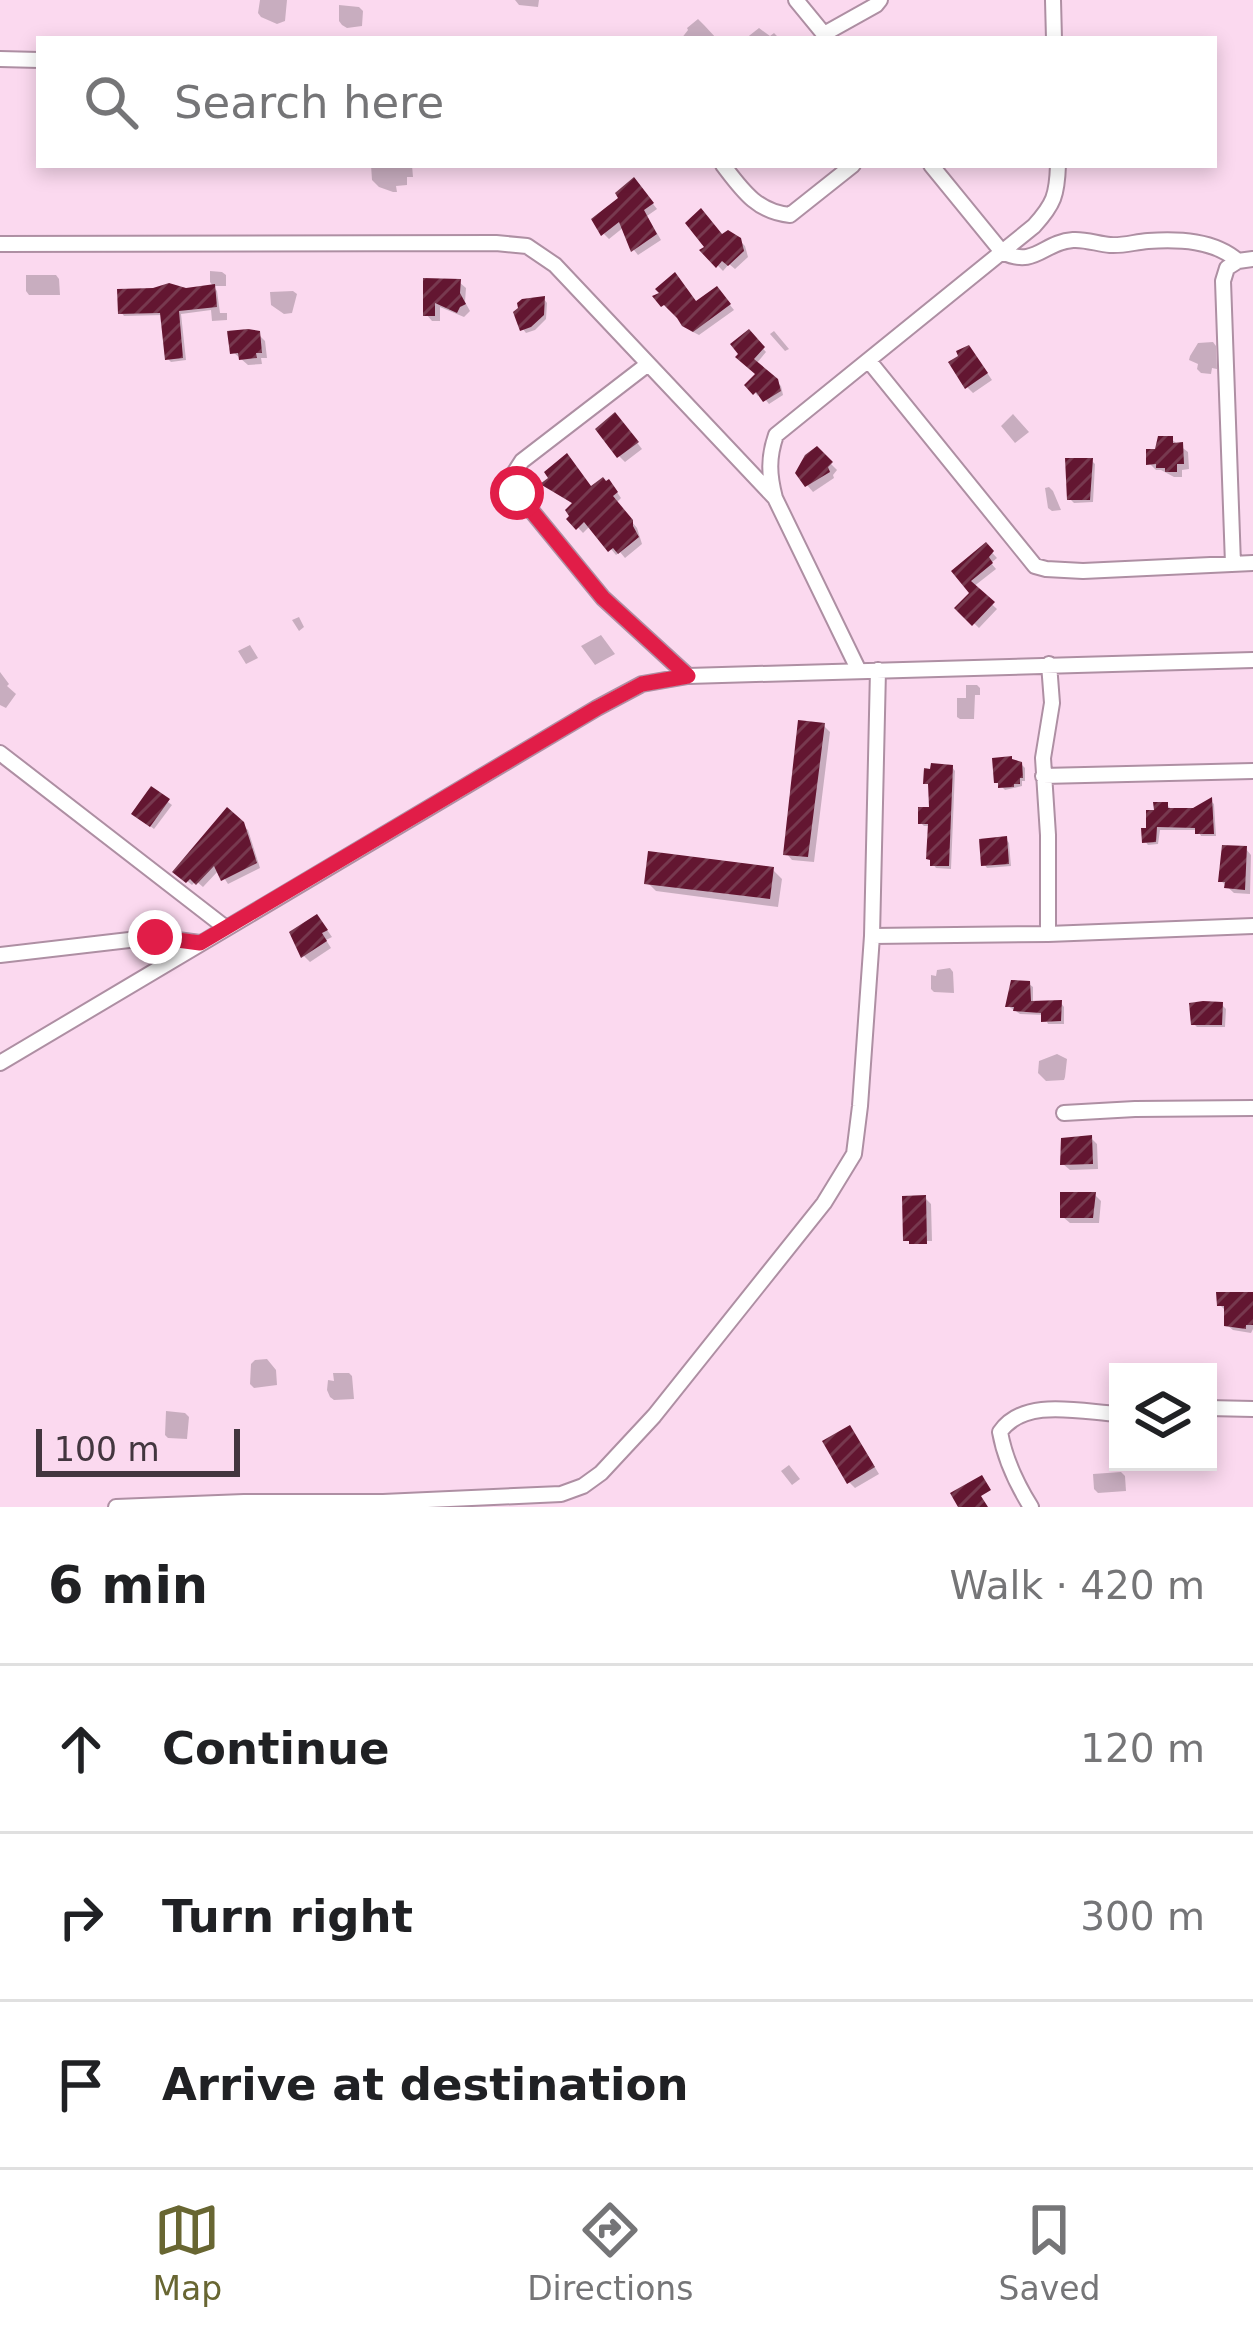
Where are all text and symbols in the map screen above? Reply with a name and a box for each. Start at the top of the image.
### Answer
search box [36,36,1217,168]
icon: search [78,69,144,135]
text: Search here [174,76,444,129]
route start [490,466,544,520]
route end [128,910,182,964]
map controls [1109,1363,1217,1471]
button: layers [1109,1363,1217,1471]
scale bar [36,1423,240,1476]
text: 100 m [54,1430,160,1469]
text: 6 min [48,1556,208,1615]
text: Walk · 420 m [950,1563,1205,1608]
icon: ahead [48,1716,114,1782]
text: Continue [162,1722,390,1775]
text: 120 m [1080,1726,1205,1771]
icon: right [48,1884,114,1950]
text: Turn right [162,1890,413,1943]
text: 300 m [1080,1894,1205,1939]
icon: arrive [48,2052,114,2118]
text: Arrive at destination [162,2058,688,2111]
tab: Map [153,2197,222,2308]
tab: Directions [527,2197,693,2308]
tab: Saved [999,2197,1100,2308]

